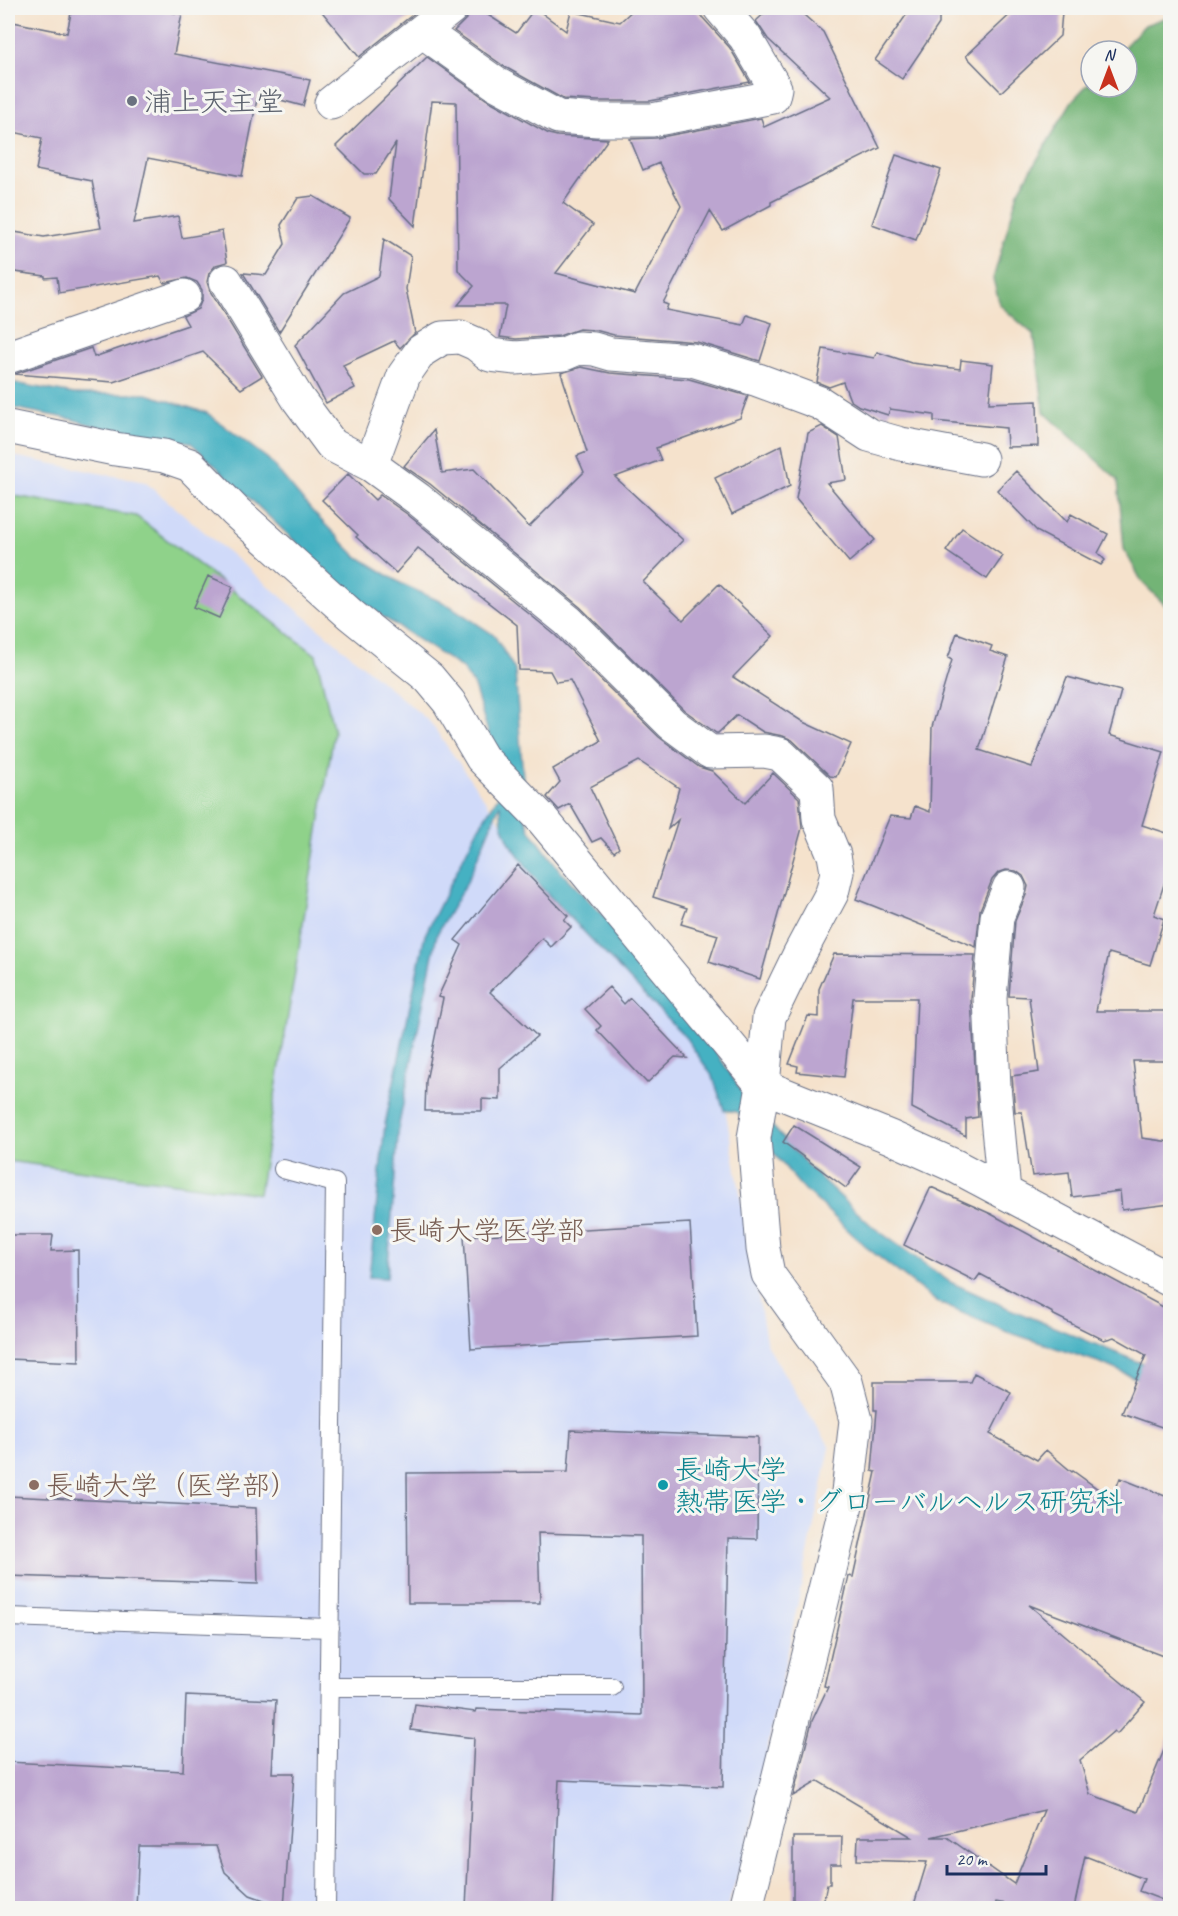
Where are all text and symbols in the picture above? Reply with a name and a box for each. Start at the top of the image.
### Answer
north arrow [1079,39,1139,99]
text: N [1104,45,1117,65]
place label: 浦上天主堂 [144,84,284,119]
marker: 浦上天主堂 [125,94,139,108]
place label: 長崎大学医学部 [389,1213,585,1248]
marker: 長崎大学医学部 [370,1223,384,1237]
place label: 長崎大学 熱帯医学・グローバルヘルス研究科 [675,1452,1123,1519]
place label: 長崎大学（医学部） [46,1468,298,1503]
marker: 長崎大学（医学部） [27,1478,41,1492]
marker: 長崎大学 熱帯医学・グローバルヘルス研究科 [656,1478,670,1492]
scale bar [947,1838,1046,1876]
text: 20 m [956,1848,989,1870]

